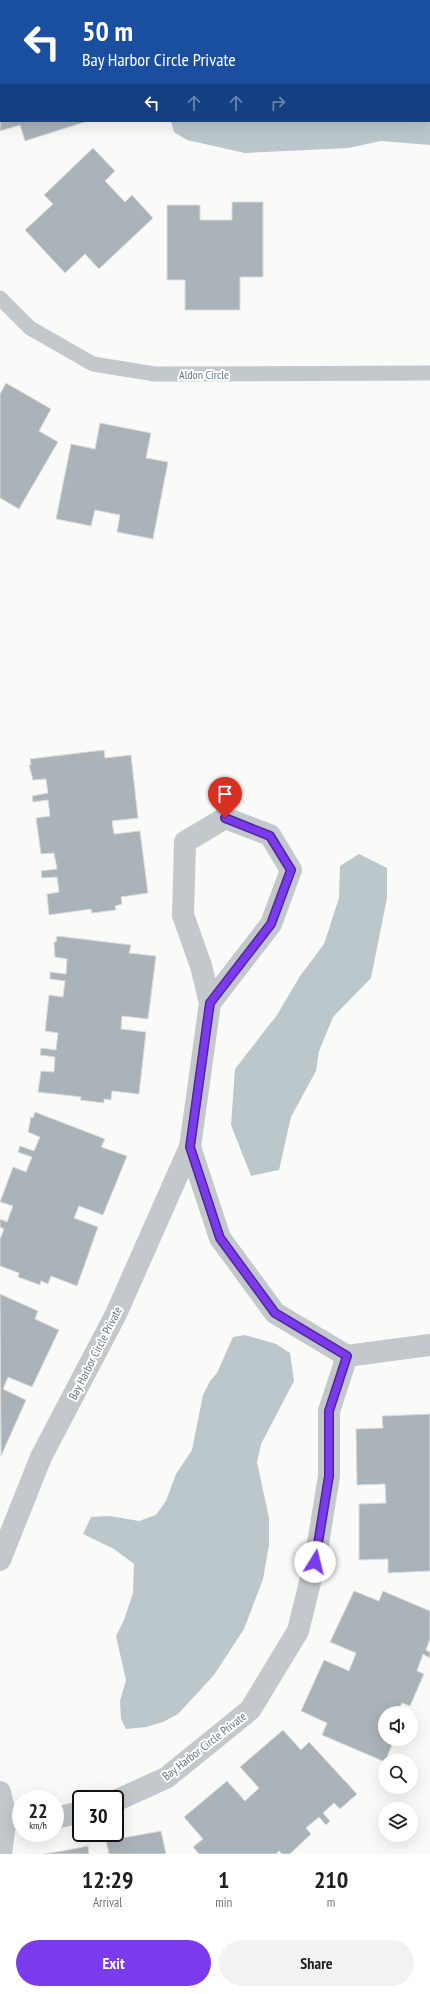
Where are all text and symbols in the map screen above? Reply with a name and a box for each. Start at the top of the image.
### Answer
text: 50 m [82,12,133,49]
icon: left [16,16,68,68]
text: Bay Harbor Circle Private [82,48,236,71]
icon: left [141,92,163,114]
icon: ahead [183,92,205,114]
icon: ahead [225,92,247,114]
icon: right [267,92,289,114]
street label: Aldon Circle [179,367,229,382]
pin [208,777,242,818]
icon: arrive [214,783,236,805]
street label: Bay Harbor Circle Private [65,1304,125,1402]
position arrow [294,1541,336,1583]
map controls [378,1706,418,1842]
button: sound [378,1706,418,1746]
street label: Bay Harbor Circle Private [159,1709,249,1783]
button: search [378,1754,418,1794]
speed limit sign: 30 [72,1790,124,1842]
text: 22 [28,1798,48,1824]
button: layers [378,1802,418,1842]
text: km/h [29,1819,47,1832]
text: 12:29 [82,1864,134,1895]
text: 1 [218,1864,229,1895]
text: 210 [314,1864,348,1895]
text: Arrival [93,1894,122,1911]
text: min [215,1894,232,1911]
text: m [327,1894,335,1911]
button: Exit [16,1940,211,1986]
button: Share [219,1940,414,1986]

